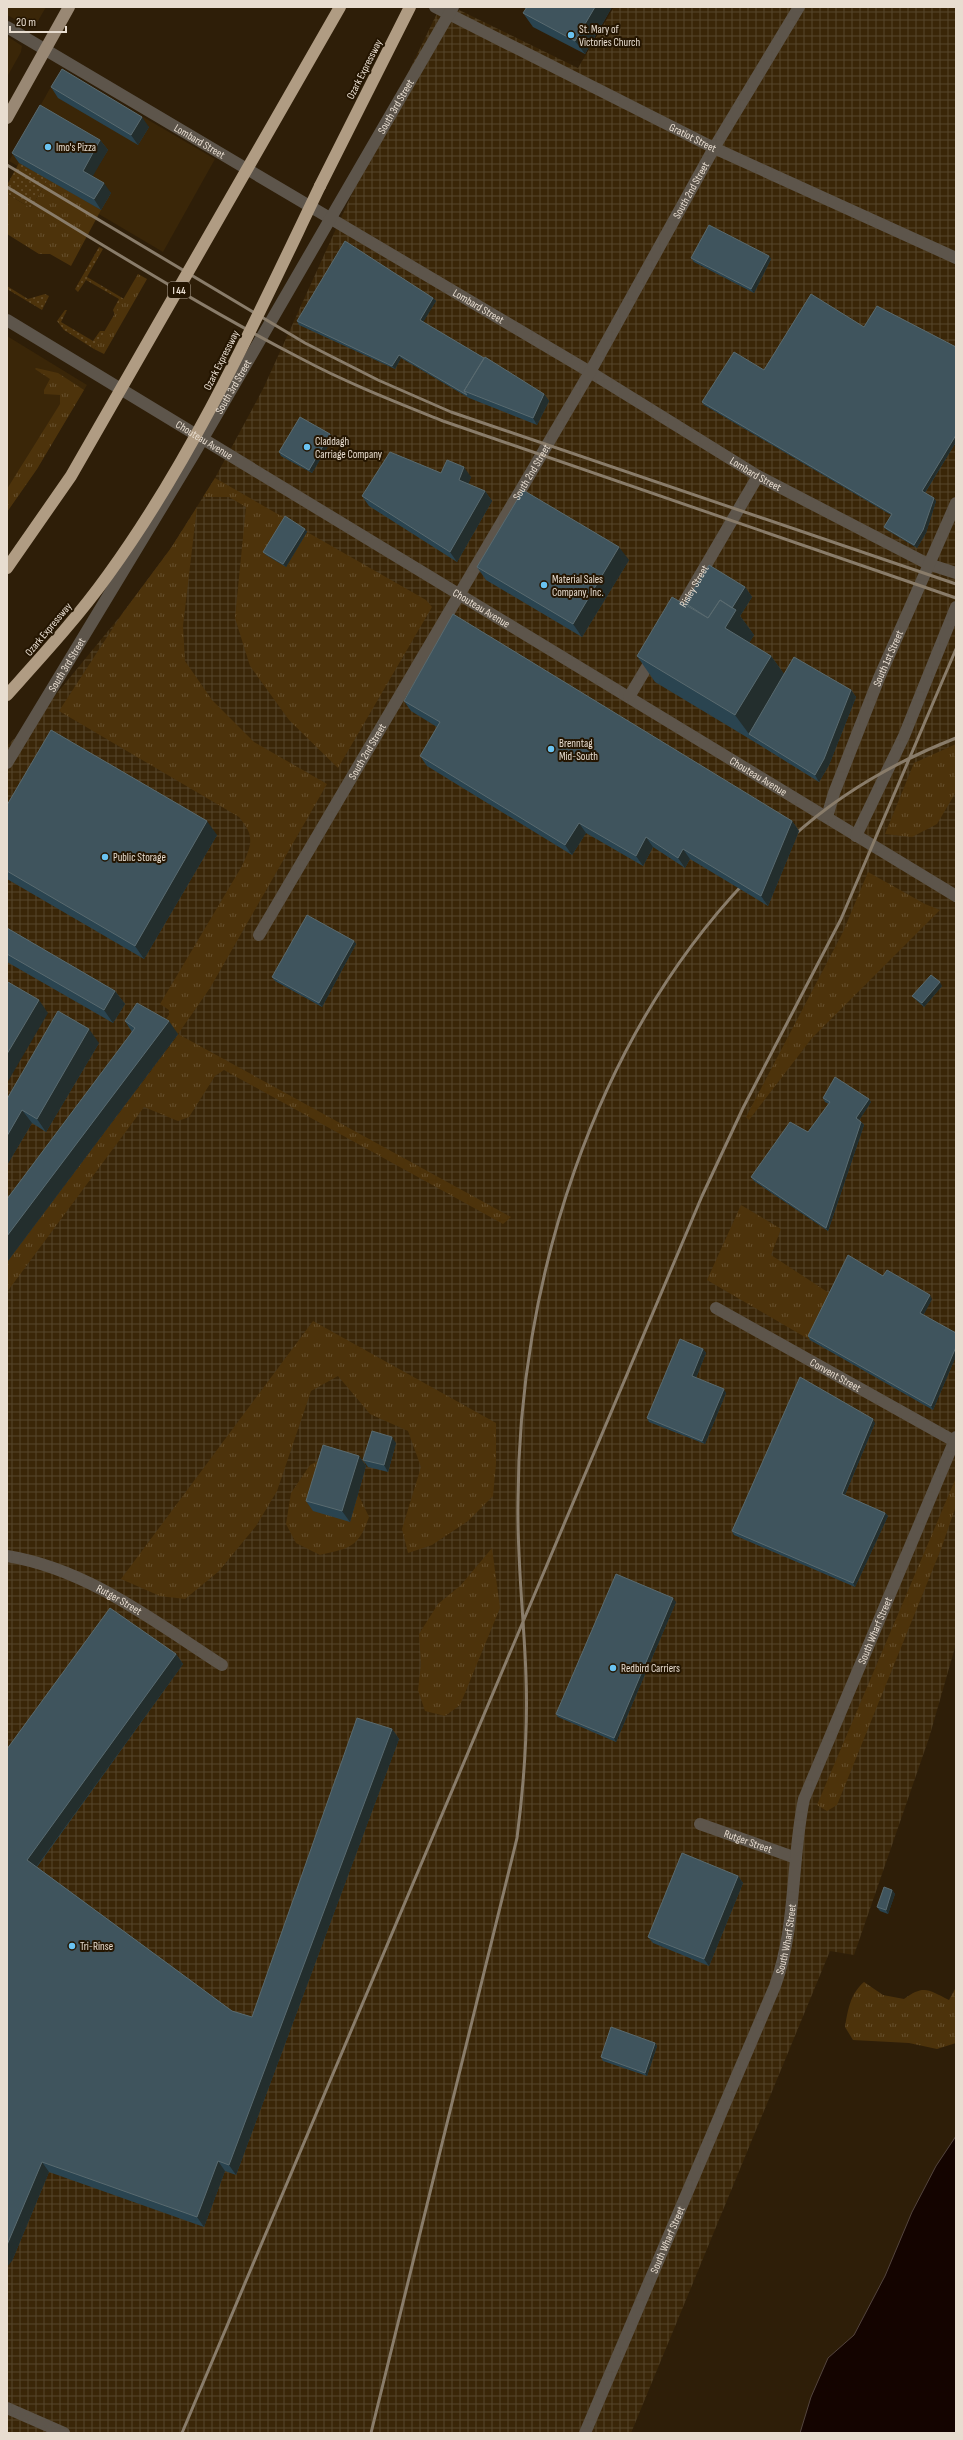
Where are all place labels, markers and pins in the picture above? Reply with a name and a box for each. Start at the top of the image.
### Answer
place label: St. Mary of Victories Church [579,23,641,49]
marker: St. Mary of Victories Church [566,30,576,40]
place label: Imo's Pizza [56,141,96,154]
marker: Imo's Pizza [43,142,53,152]
place label: Claddagh Carriage Company [315,435,383,461]
marker: Claddagh Carriage Company [302,442,312,452]
place label: Material Sales Company, Inc. [552,573,604,599]
marker: Material Sales Company, Inc. [539,580,549,590]
place label: Brenntag Mid-South [559,737,598,763]
marker: Brenntag Mid-South [546,744,556,754]
place label: Public Storage [113,851,166,864]
marker: Public Storage [100,852,110,862]
place label: Redbird Carriers [621,1662,680,1675]
marker: Redbird Carriers [608,1663,618,1673]
place label: Tri-Rinse [80,1940,113,1953]
marker: Tri-Rinse [67,1941,77,1951]

